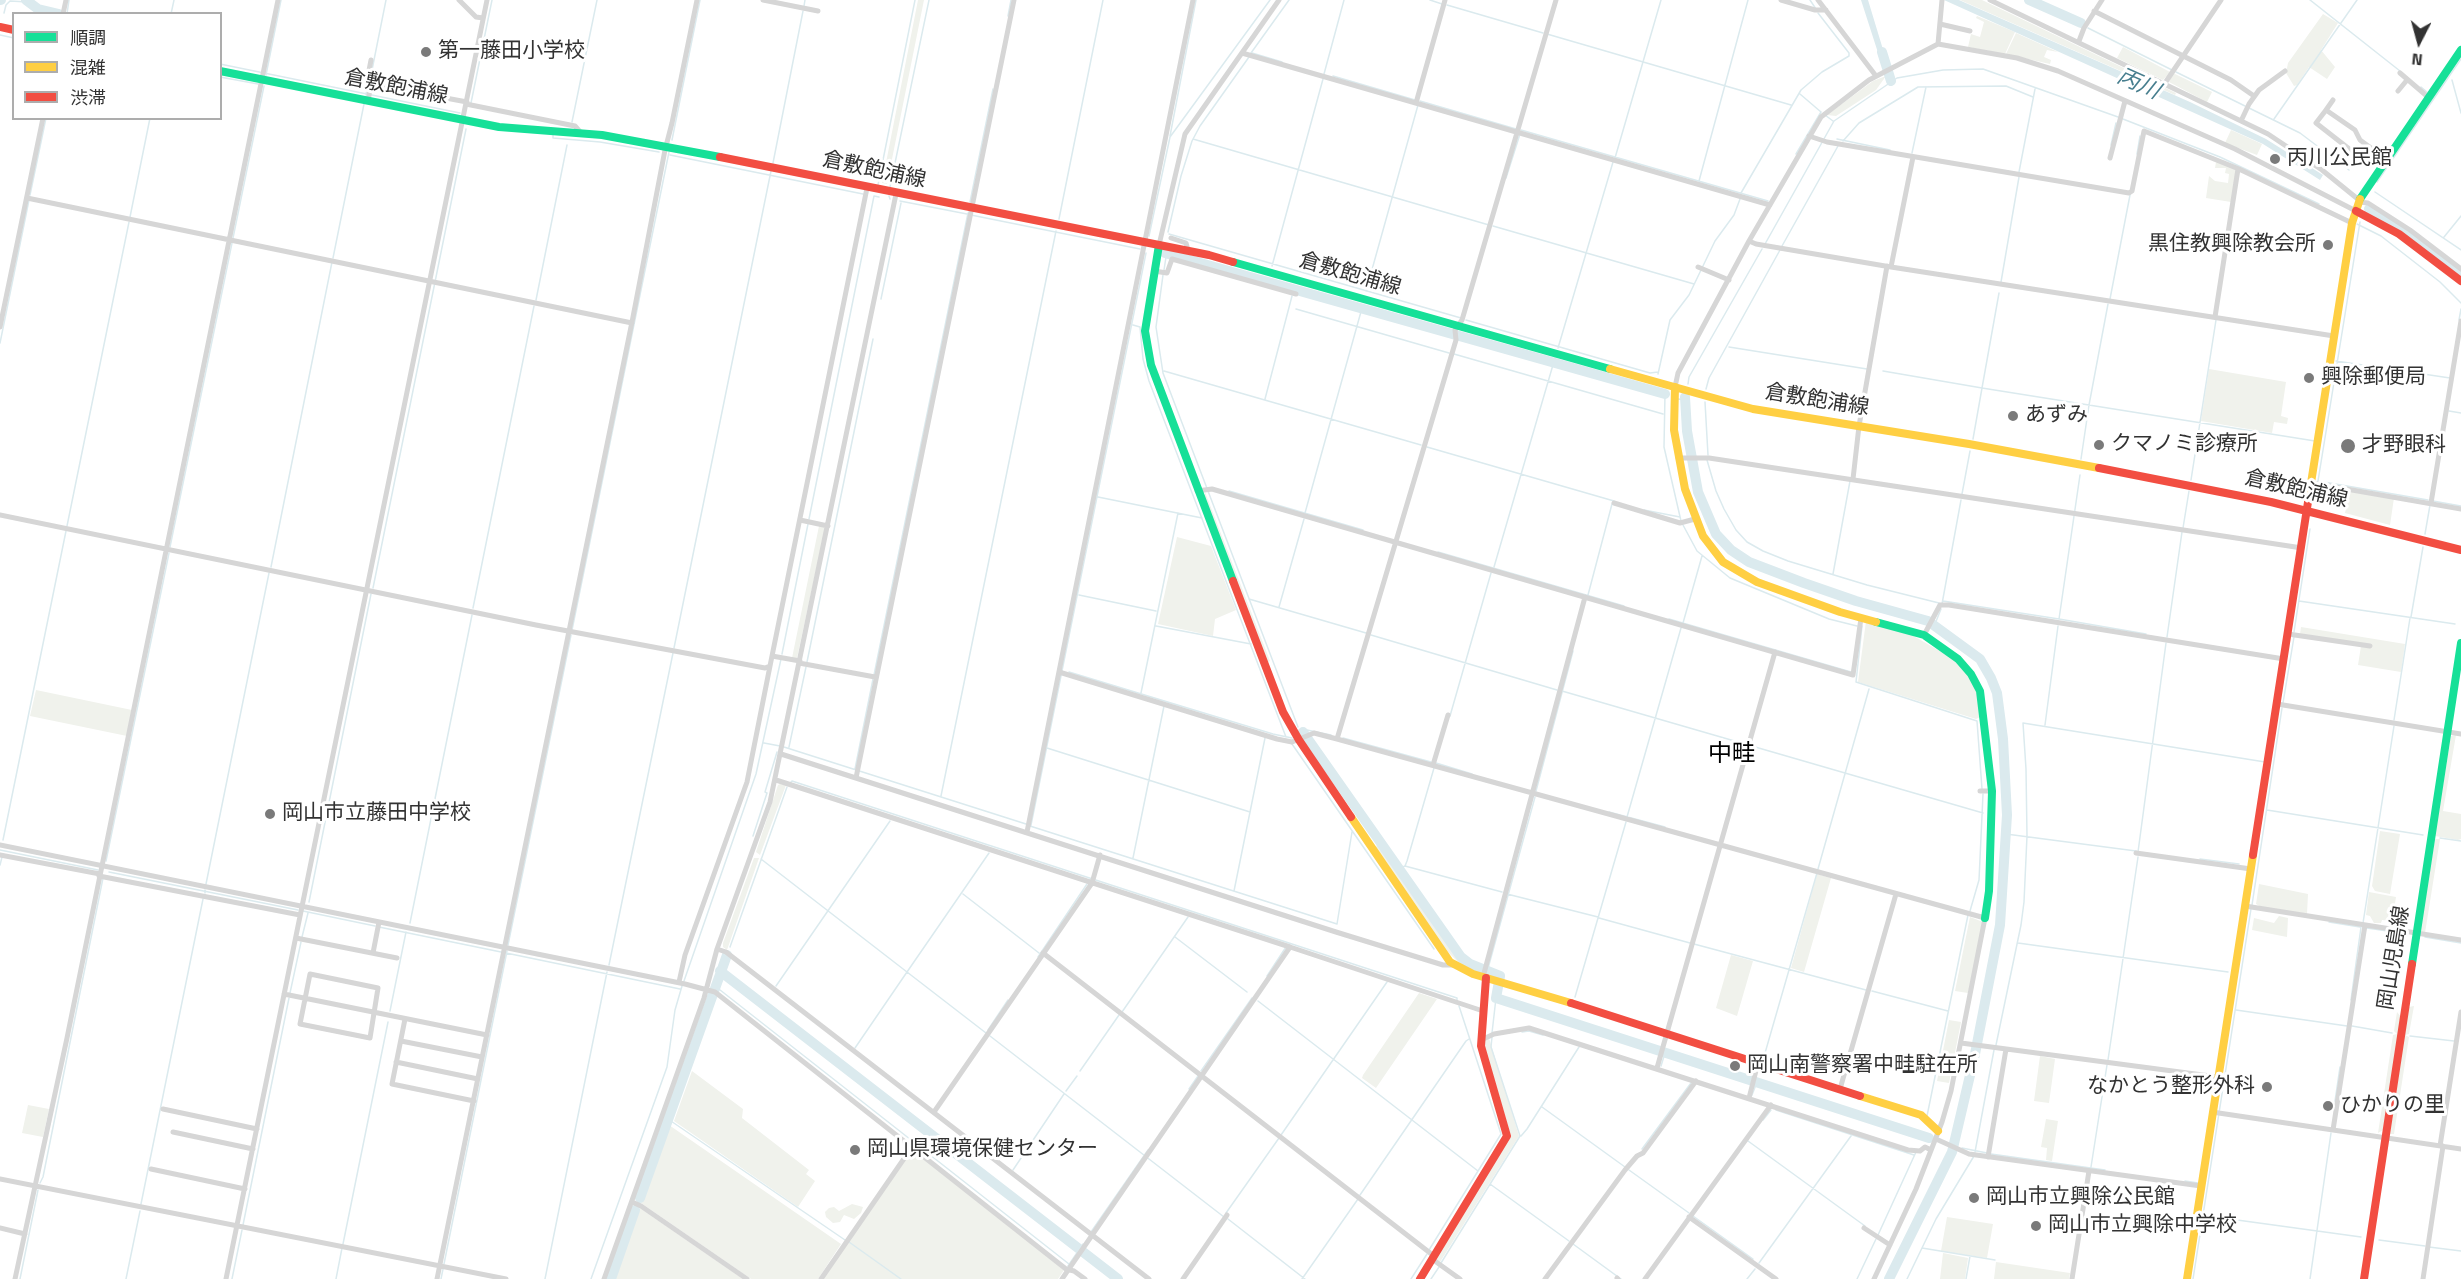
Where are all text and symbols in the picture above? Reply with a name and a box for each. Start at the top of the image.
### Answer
legend [12,12,222,120]
north arrow [2389,12,2449,72]
text: 順調 [70,24,106,51]
place label: 第一藤田小学校 [438,39,585,65]
marker: 第一藤田小学校 [419,45,433,59]
text: N [2410,47,2424,72]
text: 混雑 [70,54,106,81]
water label: 丙川 [2113,64,2163,106]
street label: 倉敷飽浦線 [342,66,450,110]
text: 渋滞 [70,84,106,111]
place label: 丙川公民館 [2287,146,2392,172]
street label: 倉敷飽浦線 [820,148,928,194]
marker: 丙川公民館 [2268,152,2282,166]
place label: 黒住教興除教会所 [2148,232,2316,258]
marker: 黒住教興除教会所 [2321,238,2335,252]
street label: 倉敷飽浦線 [1296,248,1404,302]
place label: 興除郵便局 [2321,365,2426,391]
marker: 興除郵便局 [2302,371,2316,385]
street label: 倉敷飽浦線 [1763,380,1871,422]
place label: あずみ [2025,403,2088,429]
marker: あずみ [2006,409,2020,423]
place label: クマノミ診療所 [2111,432,2258,458]
place label: 才野眼科 [2362,433,2446,459]
marker: 才野眼科 [2339,437,2357,455]
marker: クマノミ診療所 [2092,438,2106,452]
street label: 倉敷飽浦線 [2242,466,2350,514]
district label: 中畦 [1708,741,1756,769]
place label: 岡山市立藤田中学校 [282,801,471,827]
marker: 岡山市立藤田中学校 [263,807,277,821]
street label: 岡山児島線 [2374,904,2416,1012]
place label: 岡山南警察署中畦駐在所 [1747,1053,1978,1079]
marker: 岡山南警察署中畦駐在所 [1728,1059,1742,1073]
place label: なかとう整形外科 [2087,1074,2255,1100]
marker: なかとう整形外科 [2260,1080,2274,1094]
place label: ひかりの里 [2340,1093,2445,1119]
marker: ひかりの里 [2321,1099,2335,1113]
place label: 岡山県環境保健センター [867,1137,1098,1163]
marker: 岡山県環境保健センター [848,1143,862,1157]
place label: 岡山市立興除公民館 [1986,1185,2175,1211]
marker: 岡山市立興除公民館 [1967,1191,1981,1205]
place label: 岡山市立興除中学校 [2048,1213,2237,1239]
marker: 岡山市立興除中学校 [2029,1219,2043,1233]

